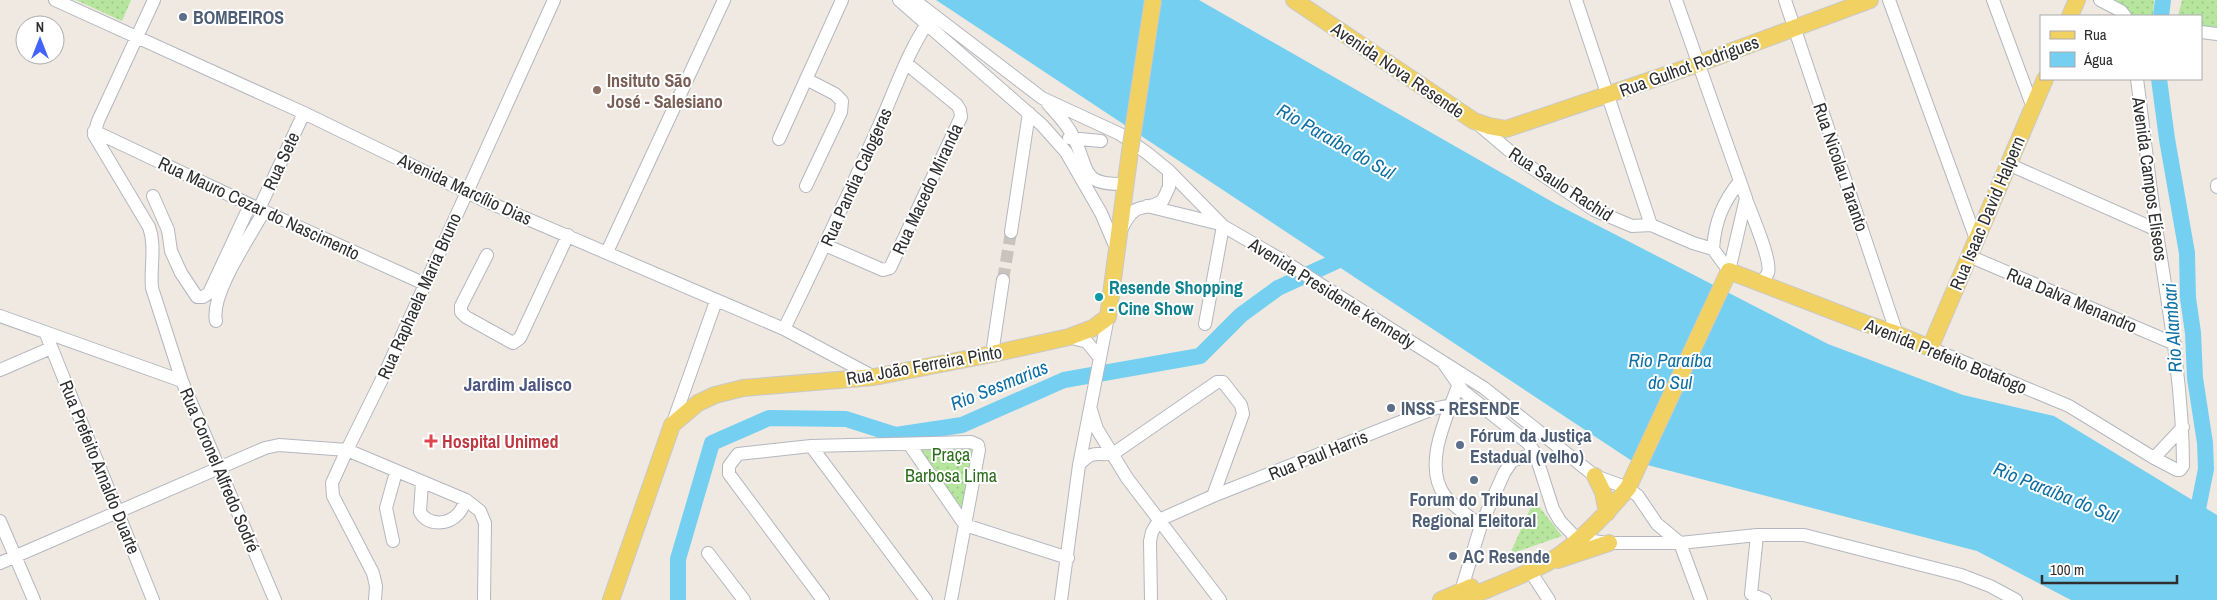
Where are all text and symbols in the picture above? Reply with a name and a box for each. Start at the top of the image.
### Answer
place label: BOMBEIROS [193,5,284,30]
marker: BOMBEIROS [177,11,189,23]
north arrow [15,15,65,65]
legend [2040,15,2202,80]
street label: Avenida Nova Resende [1326,16,1470,124]
text: N [36,18,44,36]
text: Rua [2084,24,2107,45]
street label: Rua Gulhot Rodrigues [1616,29,1762,103]
text: Água [2083,49,2113,70]
place label: Insituto São José - Salesiano [607,68,723,114]
marker: Insituto São José - Salesiano [591,84,603,96]
street label: Avenida Campos Elíseos [2126,94,2174,263]
water label: Rio Paraíba do Sul [1272,97,1400,185]
street label: Rua Nicolau Taranto [1807,99,1875,235]
street label: Rua Pandia Calogeras [814,104,898,250]
street label: Rua Macedo Miranda [886,119,968,259]
street label: Rua Sete [257,128,305,194]
street label: Rua Isaac David Halpern [1943,132,2031,294]
street label: Rua Saulo Rachid [1504,141,1618,227]
street label: Avenida Marcílio Dias [393,147,536,231]
street label: Rua Mauro Cezar do Nascimento [154,150,364,266]
street label: Rua Raphaela Maria Bruno [371,209,467,383]
street label: Avenida Presidente Kennedy [1243,231,1420,355]
street label: Rua Dalva Menandro [2003,261,2141,339]
place label: Resende Shopping - Cine Show [1109,275,1243,321]
water label: Rio Alambari [2156,282,2188,374]
marker: Resende Shopping - Cine Show [1093,291,1105,303]
street label: Avenida Prefeito Botafogo [1860,312,2031,400]
street label: Rua João Ferreira Pinto [844,339,1004,391]
water label: Rio Paraíba do Sul [1628,347,1712,395]
water label: Rio Sesmarias [946,354,1052,416]
district label: Jardim Jalisco [464,371,572,397]
street label: Rua Prefeito Arnaldo Duarte [54,376,146,558]
street label: Rua Coronel Alfredo Sodré [174,384,266,556]
place label: INSS - RESENDE [1401,396,1520,421]
marker: INSS - RESENDE [1385,402,1397,414]
place label: Fórum da Justiça Estadual (velho) [1470,423,1592,469]
street label: Rua Paul Harris [1265,424,1371,486]
place label: Hospital Unimed [442,429,558,454]
marker: Hospital Unimed [424,434,438,448]
marker: Fórum da Justiça Estadual (velho) [1454,439,1466,451]
park label: Praça Barbosa Lima [905,442,997,488]
water label: Rio Paraíba do Sul [1990,455,2122,529]
marker: Forum do Tribunal Regional Eleitoral [1468,474,1480,486]
place label: Forum do Tribunal Regional Eleitoral [1410,487,1538,533]
place label: AC Resende [1463,544,1550,569]
marker: AC Resende [1447,550,1459,562]
scale bar [2042,552,2177,584]
text: 100 m [2050,559,2084,580]

